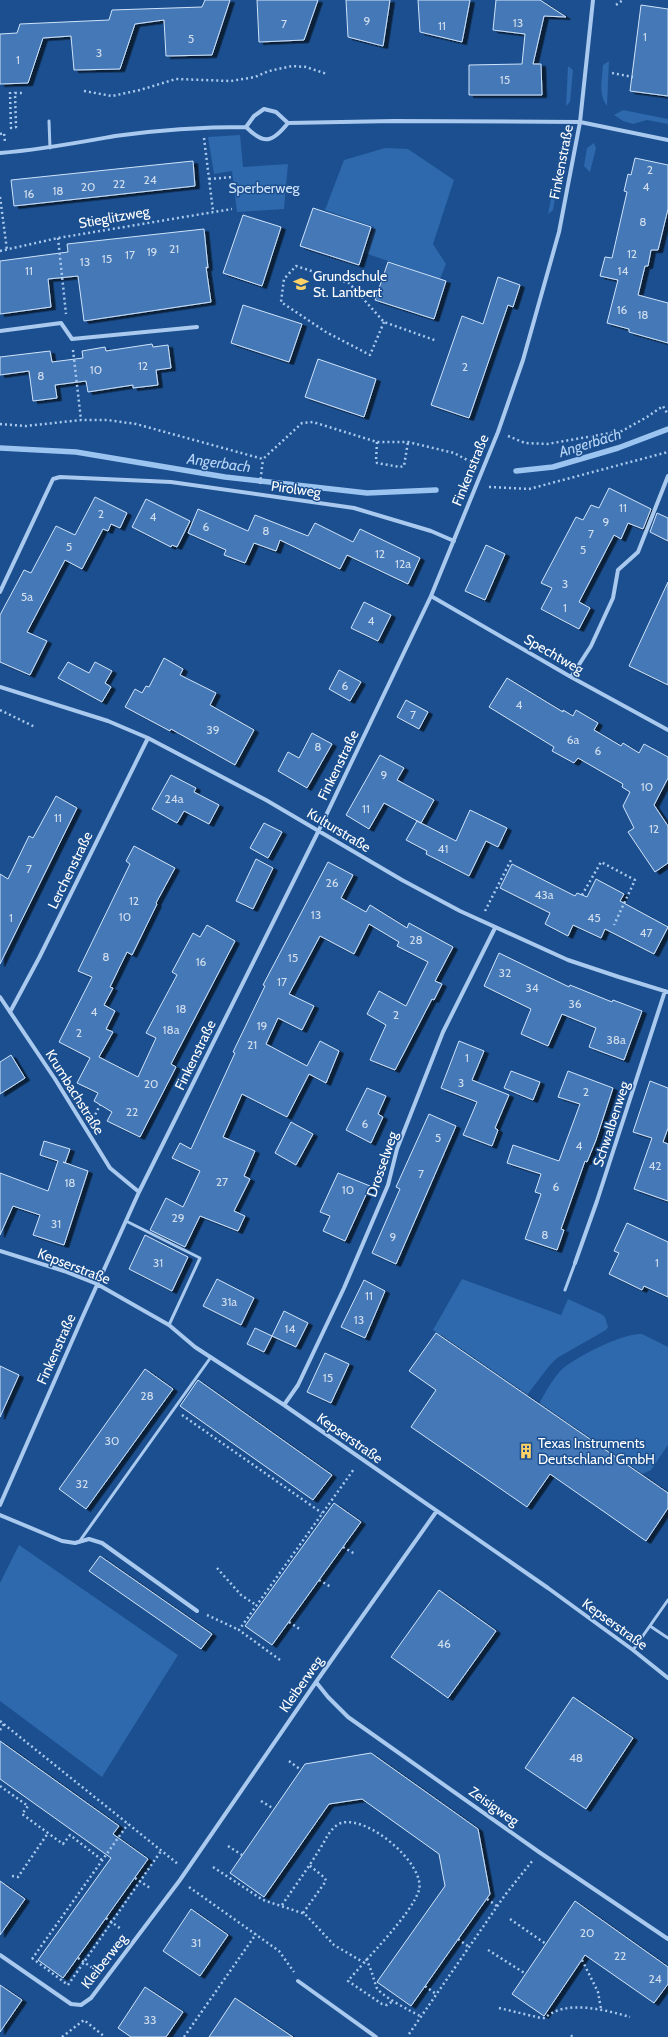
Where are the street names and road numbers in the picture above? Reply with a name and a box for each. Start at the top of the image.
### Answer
street label: Finkenstraße [545,123,577,201]
street label: Stieglitzweg [77,202,152,232]
street label: Finkenstraße [447,432,493,508]
street label: Pirolweg [270,477,323,502]
street label: Spechtweg [521,630,588,679]
street label: Finkenstraße [313,727,363,803]
street label: Kulturstraße [304,804,374,856]
street label: Lerchenstraße [44,828,96,912]
street label: Finkenstraße [170,1017,220,1093]
street label: Krumbachstraße [42,1046,108,1138]
street label: Schwalbenweg [589,1078,634,1169]
street label: Drosselweg [362,1128,402,1199]
street label: Kepserstraße [35,1244,113,1288]
street label: Finkenstraße [32,1311,80,1387]
street label: Kepserstraße [313,1409,387,1467]
street label: Kepserstraße [579,1594,651,1654]
street label: Kleiberweg [275,1651,328,1716]
street label: Zeisigweg [465,1782,524,1830]
street label: Kleiberweg [77,1929,132,1992]

